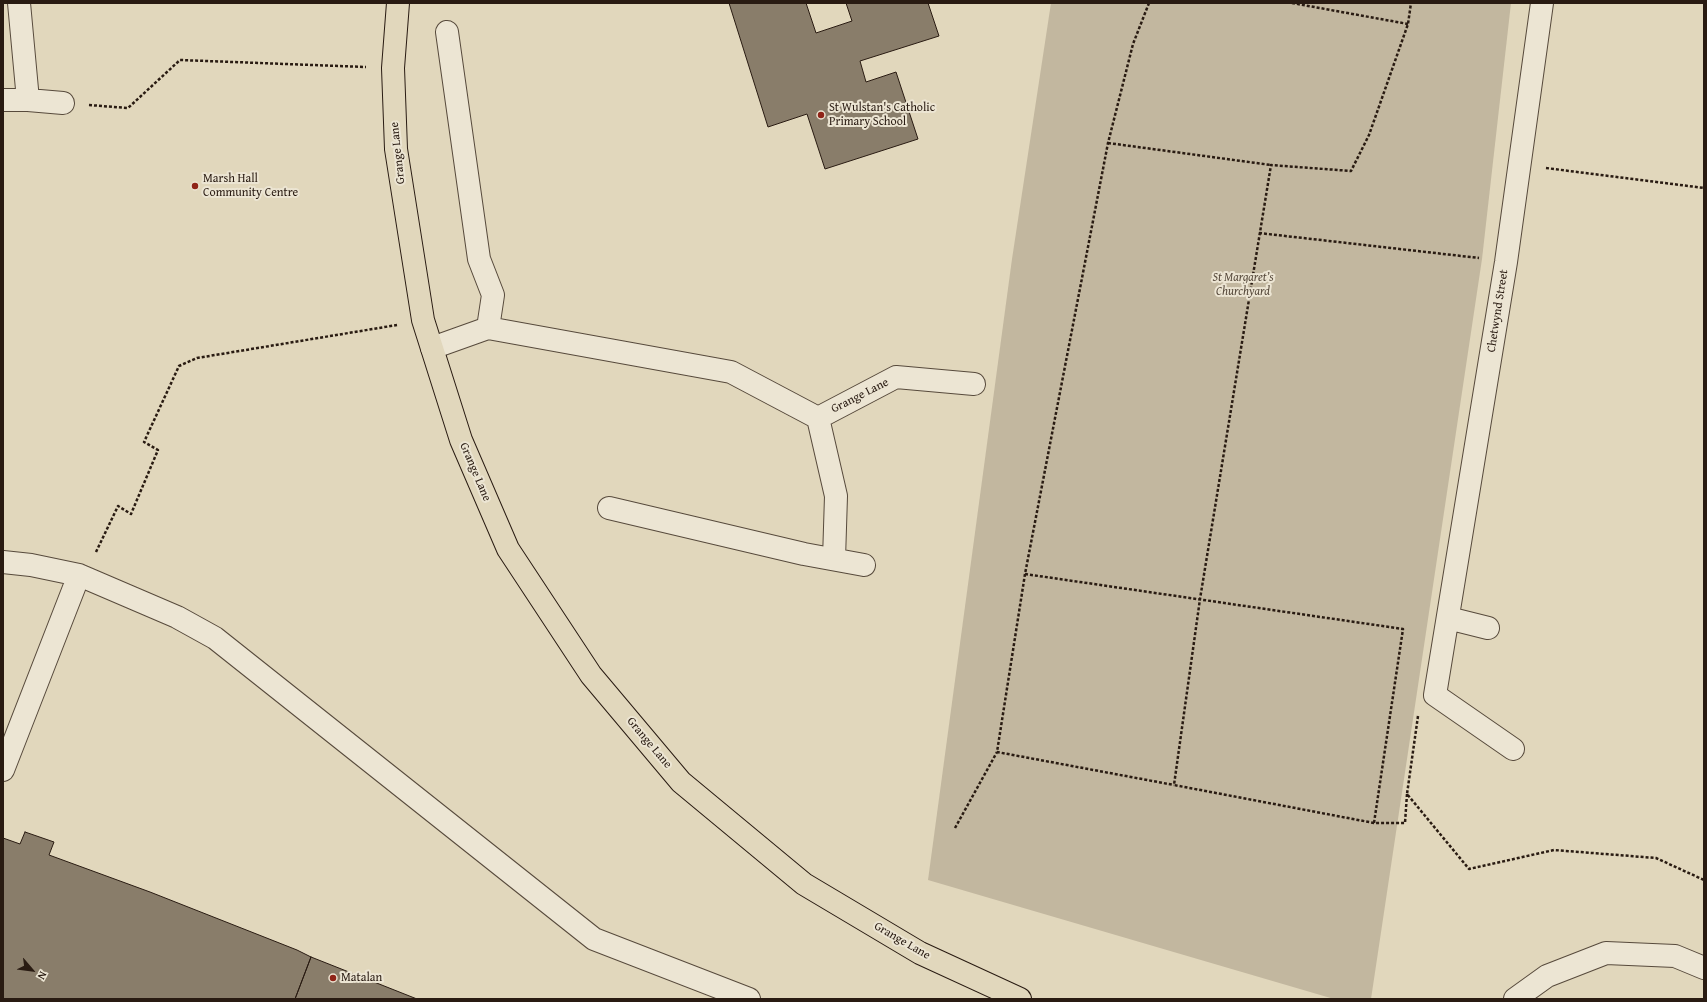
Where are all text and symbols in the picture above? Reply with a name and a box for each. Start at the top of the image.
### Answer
place label: St Wulstan's Catholic Primary School [829,101,935,129]
marker: St Wulstan's Catholic Primary School [816,110,826,120]
street label: Grange Lane [388,121,408,185]
place label: Marsh Hall Community Centre [203,172,298,200]
marker: Marsh Hall Community Centre [190,181,200,191]
street label: Chetwynd Street [1484,269,1512,353]
park label: St Margaret’s Churchyard [1212,271,1274,299]
street label: Grange Lane [829,375,891,417]
street label: Grange Lane [456,440,494,504]
street label: Grange Lane [623,714,675,772]
street label: Grange Lane [871,919,933,963]
north arrow [12,950,52,990]
text: N [34,969,51,983]
place label: Matalan [341,971,382,985]
marker: Matalan [328,973,338,983]

